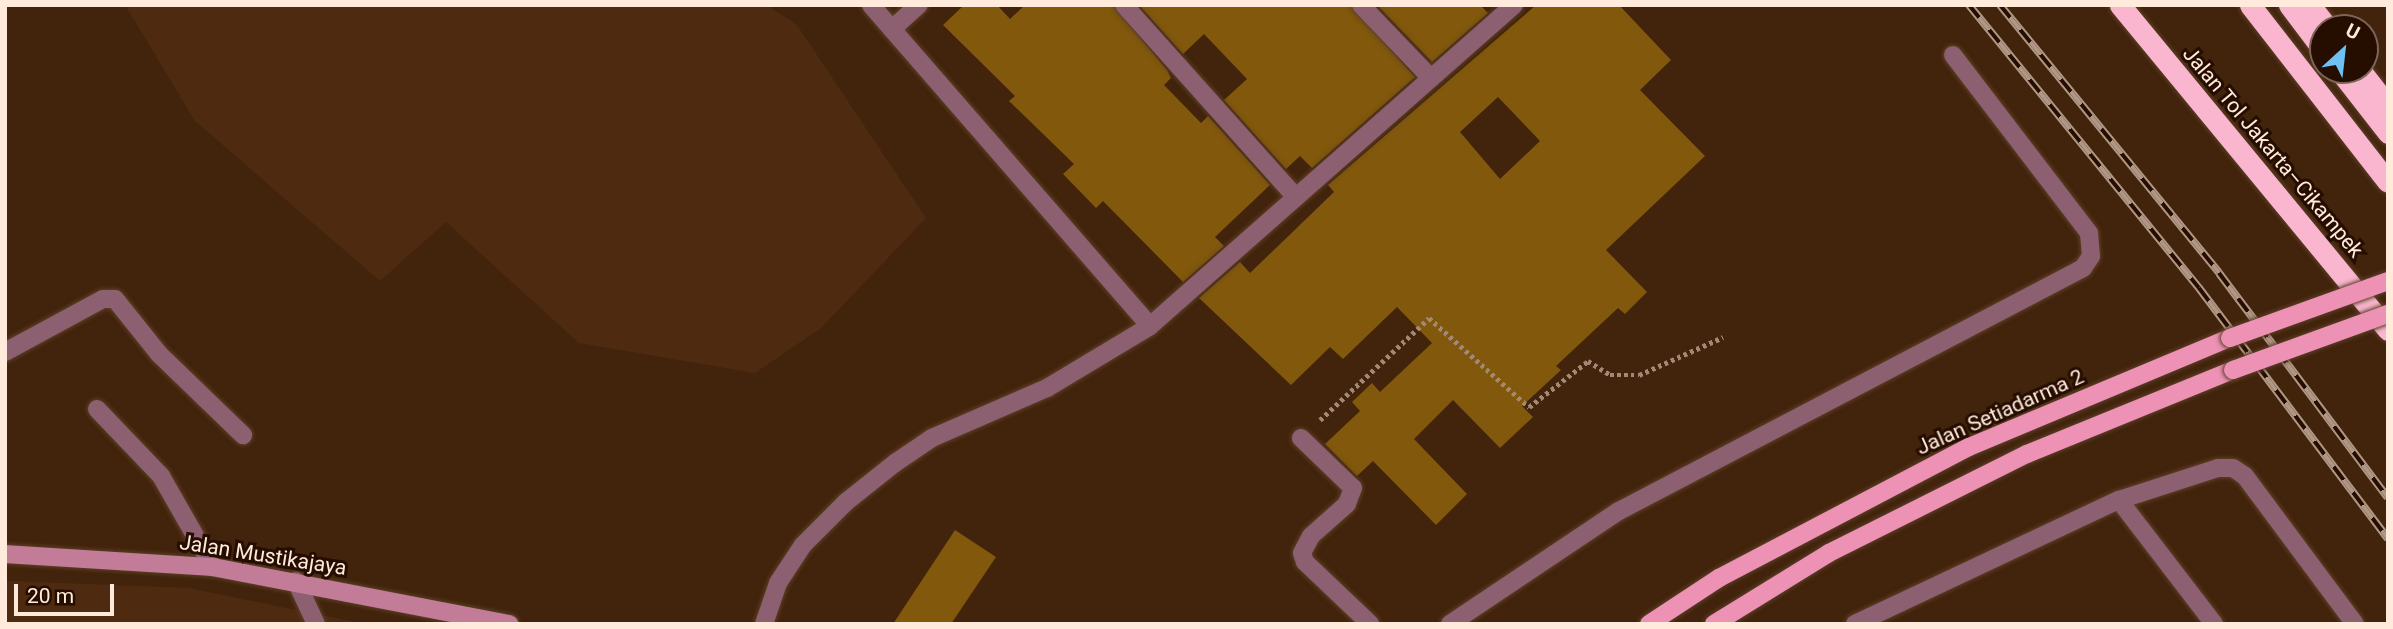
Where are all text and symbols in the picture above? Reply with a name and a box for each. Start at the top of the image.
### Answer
north arrow [2309,14,2379,84]
text: U [2342,19,2364,45]
street label: Jalan Tol Jakarta–Cikampek [2177,41,2369,263]
street label: Jalan Setiadarma 2 [1912,364,2088,460]
street label: Jalan Mustikajaya [178,529,348,581]
scale bar [18,570,117,614]
text: 20 m [27,584,74,608]

